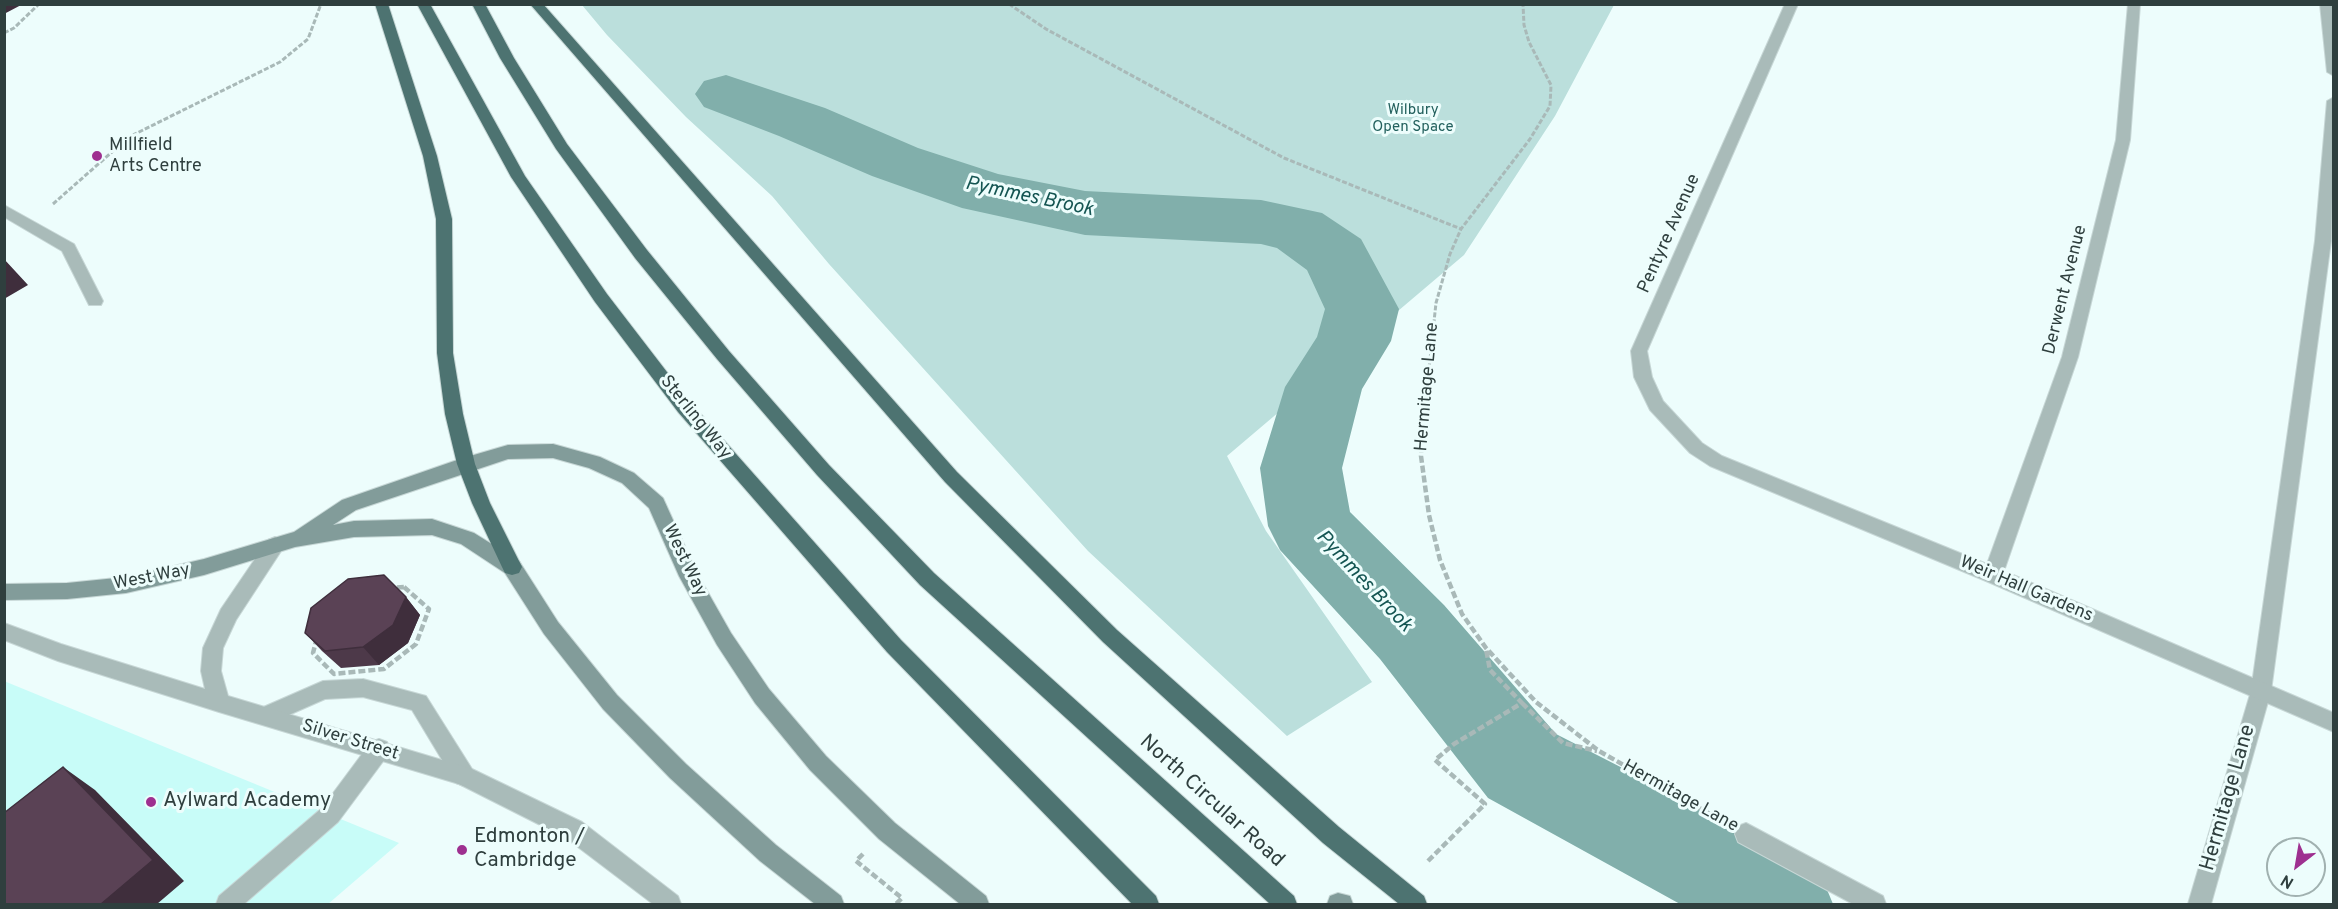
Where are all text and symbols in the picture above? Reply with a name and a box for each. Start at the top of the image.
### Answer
park label: Wilbury Open Space [1372,102,1454,137]
place label: Millfield Arts Centre [109,135,202,178]
marker: Millfield Arts Centre [90,149,104,163]
street label: Pentyre Avenue [1634,171,1706,297]
water label: Pymmes Brook [963,173,1095,223]
street label: Derwent Avenue [2039,223,2093,357]
street label: Hermitage Lane [1412,322,1444,452]
street label: Sterling Way [655,372,735,464]
street label: West Way [657,522,711,600]
water label: Pymmes Brook [1310,526,1416,638]
street label: Weir Hall Gardens [1956,552,2096,628]
street label: West Way [112,560,192,596]
street label: Silver Street [299,716,401,766]
street label: Hermitage Lane [2196,722,2262,874]
street label: North Circular Road [1133,730,1289,874]
street label: Hermitage Lane [1618,756,1742,838]
place label: Aylward Academy [163,789,331,815]
marker: Aylward Academy [144,795,158,809]
place label: Edmonton / Cambridge [474,825,585,875]
north arrow [2266,837,2326,897]
marker: Edmonton / Cambridge [455,843,469,857]
text: N [2278,869,2298,892]

